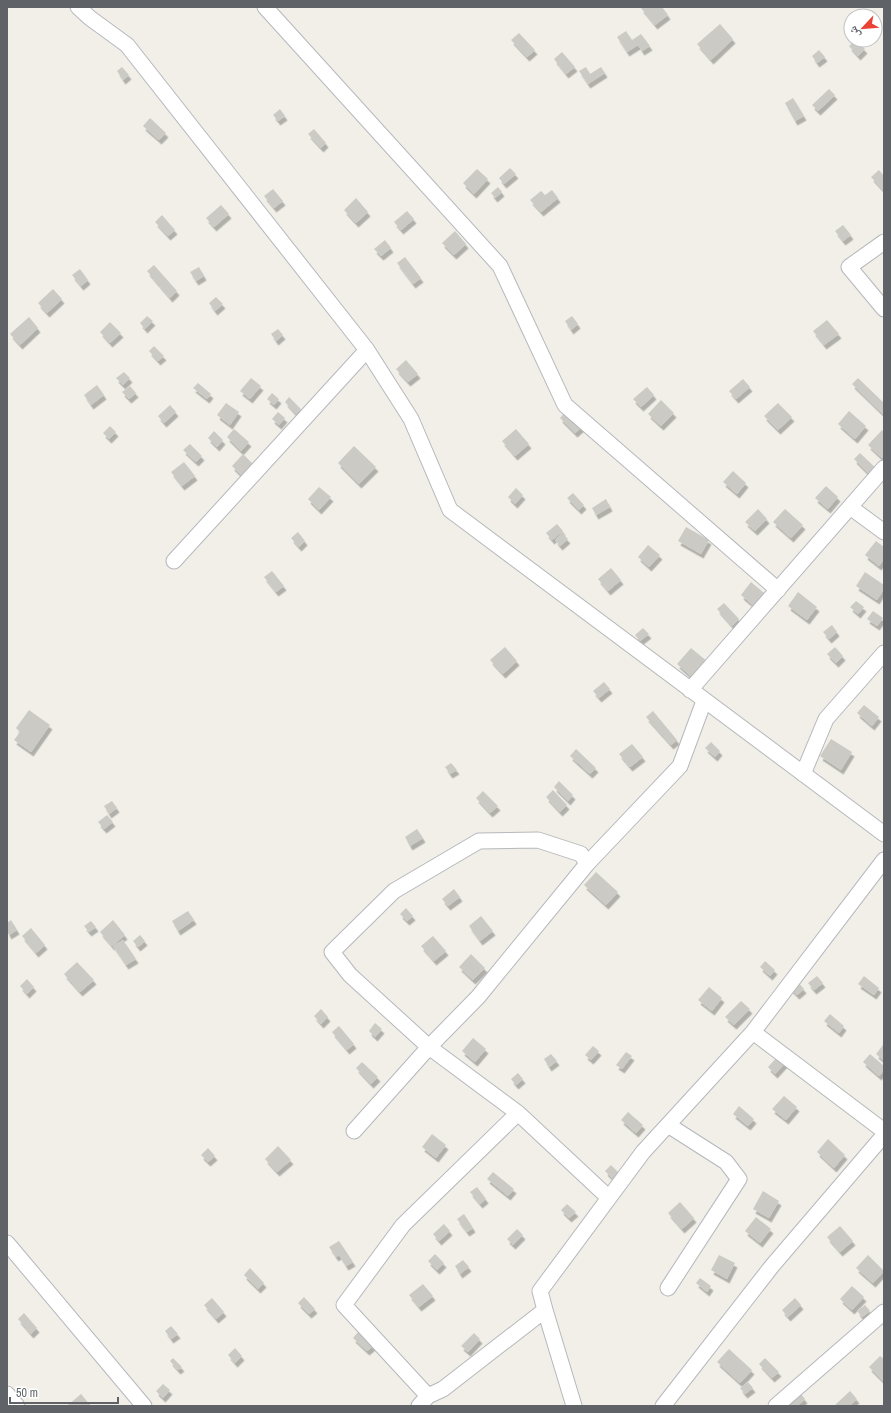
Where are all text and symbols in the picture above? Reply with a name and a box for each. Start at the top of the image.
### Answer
north arrow [843,8,883,48]
text: ش [845,23,864,41]
scale bar [10,1379,118,1405]
text: 50 m [16,1385,38,1401]

